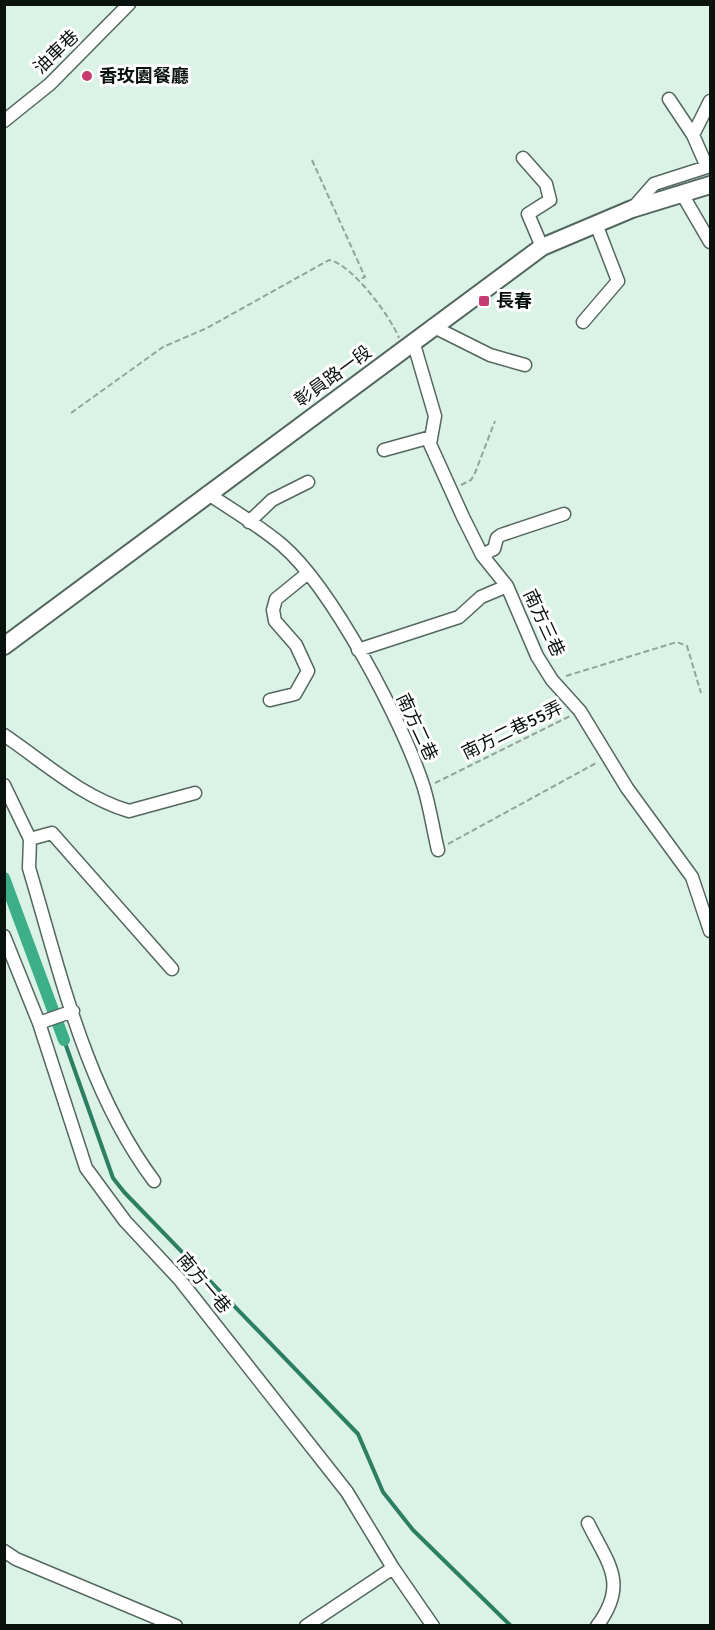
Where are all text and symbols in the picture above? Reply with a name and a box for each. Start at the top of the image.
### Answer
street label: 油車巷 [29,25,83,79]
place label: 香玫園餐廳 [99,65,189,87]
marker: 香玫園餐廳 [80,69,94,83]
place label: 長春 [496,290,532,312]
marker: 長春 [477,294,491,308]
street label: 彰員路一段 [290,341,376,411]
street label: 南方三巷 [519,586,569,660]
street label: 南方二巷 [392,690,442,764]
street label: 南方二巷55弄 [458,696,566,764]
street label: 南方一巷 [172,1248,236,1318]

